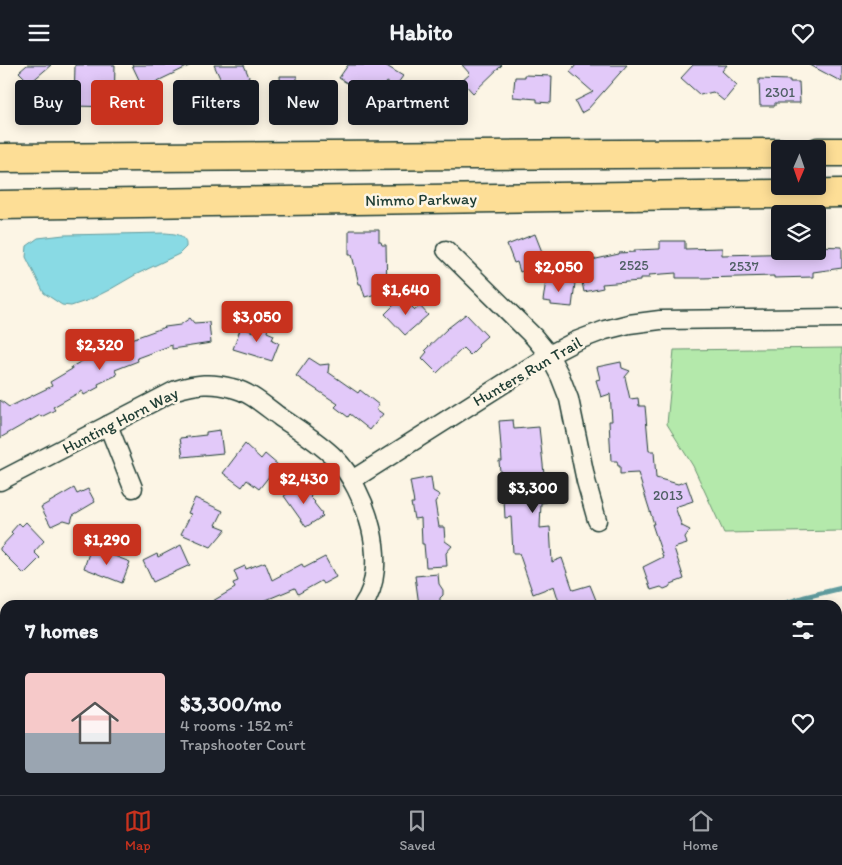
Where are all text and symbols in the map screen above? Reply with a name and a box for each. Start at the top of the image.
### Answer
icon: menu [25,19,53,47]
text: Habito [389,19,453,46]
icon: heart [789,19,817,47]
chip: Buy [15,80,81,125]
chip: Rent [91,80,163,125]
chip: Filters [173,80,259,125]
chip: New [269,80,338,125]
chip: Apartment [348,80,468,125]
house number: 2301 [765,84,796,101]
north arrow [771,140,826,195]
map controls [771,140,826,260]
street label: Nimmo Parkway [365,189,478,210]
button: layers [771,205,826,260]
pin: $2,050 [518,251,600,293]
text: $2,050 [535,257,583,276]
house number: 2525 [619,257,649,274]
house number: 2537 [729,258,759,275]
pin: $1,640 [365,273,447,316]
text: $1,640 [382,280,430,299]
pin: $3,050 [216,301,298,343]
text: $3,050 [233,307,281,326]
pin: $2,320 [59,329,141,371]
street label: Hunters Run Trail [469,332,585,410]
text: $2,320 [76,335,124,354]
street label: Hunting Horn Way [59,383,182,458]
pin: $2,430 [263,463,345,505]
text: $2,430 [280,469,328,488]
pin: $3,300 [492,471,574,514]
text: $3,300 [508,478,558,497]
house number: 2013 [653,487,683,504]
pin: $1,290 [66,523,148,566]
text: $1,290 [84,530,130,549]
icon: filters [789,616,817,644]
text: 7 homes [25,618,99,643]
text: $3,300/mo [180,691,282,716]
icon: home [65,693,125,753]
icon: heart [789,709,817,737]
text: 4 rooms · 152 m² [180,716,293,735]
text: Trapshooter Court [180,735,306,754]
tab: Map [124,807,152,854]
tab: Saved [399,807,435,854]
tab: Home [683,807,718,854]

